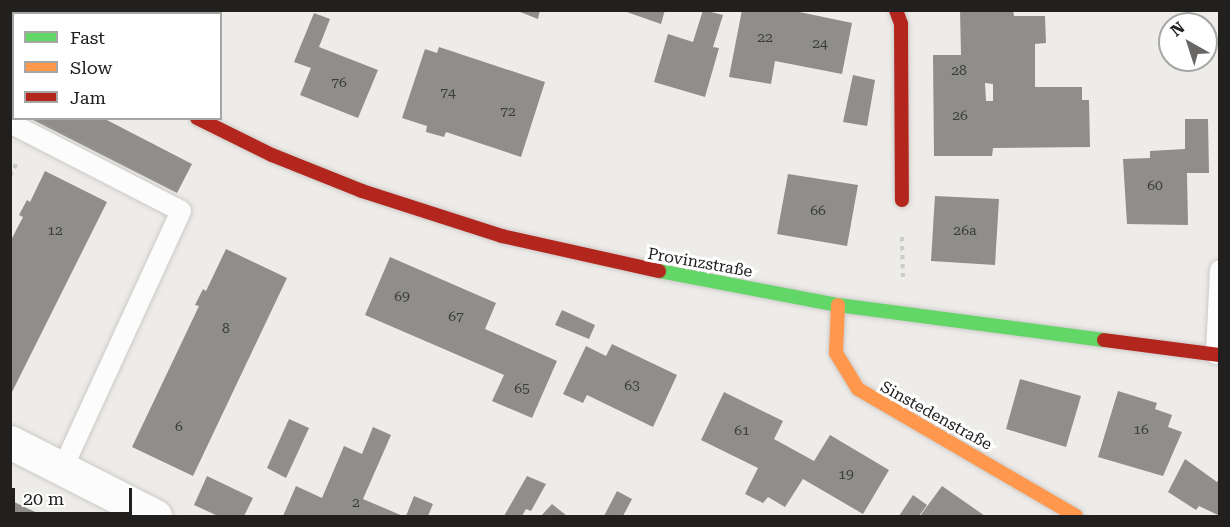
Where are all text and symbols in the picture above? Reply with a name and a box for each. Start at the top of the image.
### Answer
legend [12,12,222,120]
north arrow [1158,12,1218,72]
text: N [1167,18,1188,40]
text: Fast [70,27,105,48]
house number: 22 [757,29,773,45]
house number: 24 [812,35,828,51]
text: Slow [70,57,112,78]
house number: 28 [951,62,967,78]
house number: 76 [331,74,347,90]
house number: 74 [440,84,456,100]
text: Jam [70,87,106,108]
house number: 72 [500,103,516,119]
house number: 26 [952,107,968,123]
house number: 60 [1147,177,1163,193]
house number: 66 [810,202,826,218]
house number: 12 [47,222,63,238]
house number: 26a [953,222,977,238]
street label: Provinzstraße [646,244,754,282]
house number: 69 [394,288,410,304]
house number: 67 [448,308,464,324]
house number: 8 [222,320,230,336]
house number: 63 [624,377,640,393]
street label: Sinstedenstraße [877,377,995,455]
house number: 65 [514,380,530,396]
house number: 6 [175,418,183,434]
house number: 16 [1133,421,1149,437]
house number: 61 [734,422,750,438]
house number: 19 [838,466,854,482]
scale bar [15,476,135,514]
text: 20 m [23,488,64,509]
house number: 2 [352,494,360,510]

